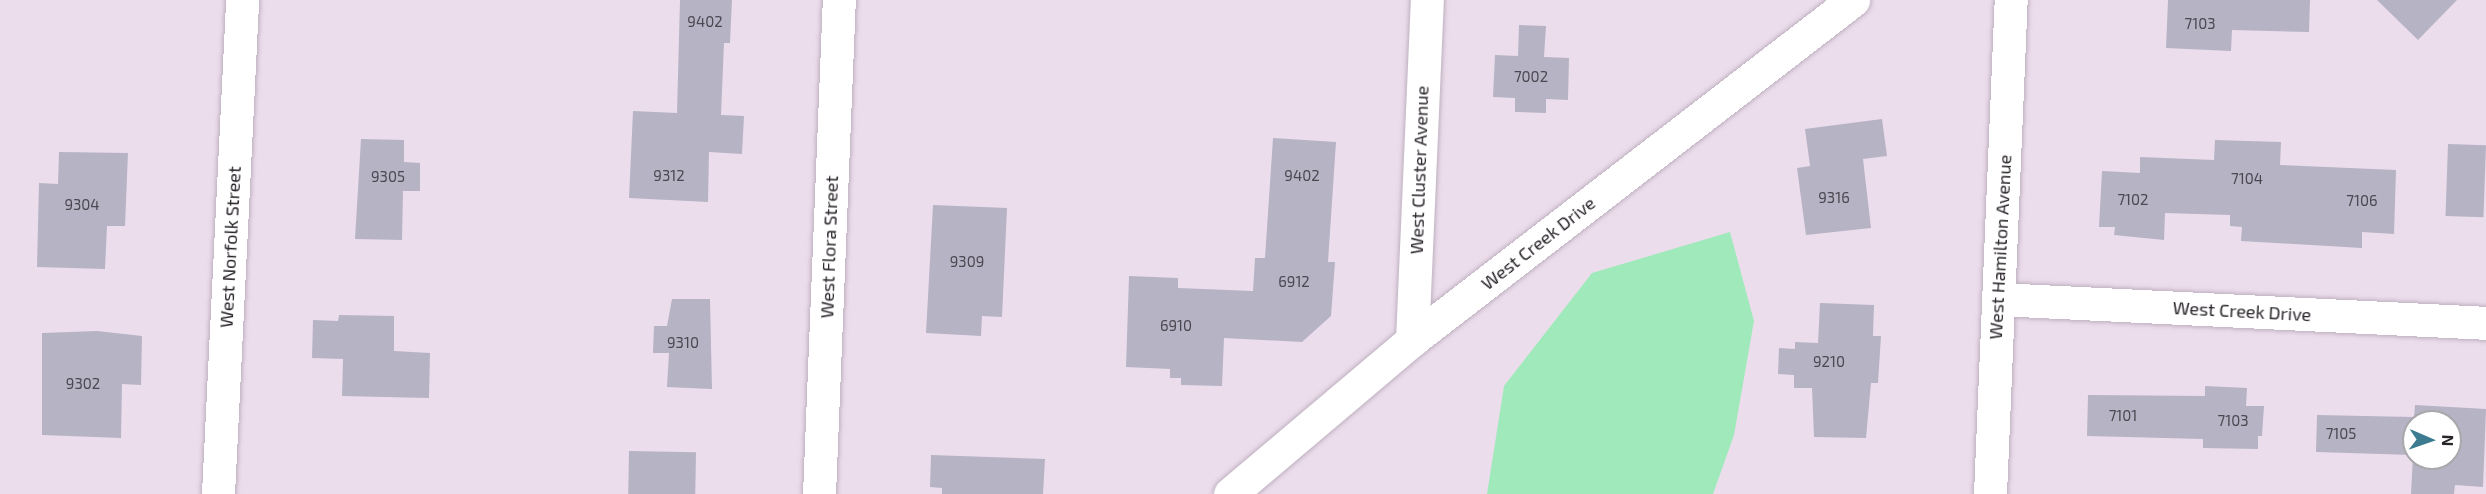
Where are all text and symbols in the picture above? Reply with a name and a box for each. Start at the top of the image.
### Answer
house number: 9402 [687,13,723,31]
house number: 7103 [2184,15,2216,33]
house number: 7002 [1514,68,1548,86]
street label: West Cluster Avenue [1405,85,1433,255]
street label: West Hamilton Avenue [1984,154,2016,340]
street label: West Norfolk Street [215,166,245,328]
house number: 9312 [653,167,685,185]
house number: 9402 [1284,167,1320,185]
house number: 9305 [371,168,405,186]
house number: 7104 [2231,170,2263,188]
street label: West Flora Street [816,175,842,319]
house number: 9316 [1818,189,1850,207]
house number: 7102 [2117,191,2149,209]
street label: West Creek Drive [1477,192,1599,294]
house number: 7106 [2346,192,2378,210]
house number: 9304 [64,196,100,214]
house number: 9309 [950,253,984,271]
house number: 6912 [1278,273,1310,291]
street label: West Creek Drive [2172,297,2312,325]
house number: 6910 [1160,317,1192,335]
house number: 9310 [667,334,699,352]
house number: 9210 [1813,353,1845,371]
house number: 9302 [66,375,100,393]
house number: 7101 [2109,407,2137,425]
north arrow [2402,410,2462,470]
house number: 7103 [2217,412,2249,430]
house number: 7105 [2326,425,2356,443]
text: N [2439,434,2458,447]

